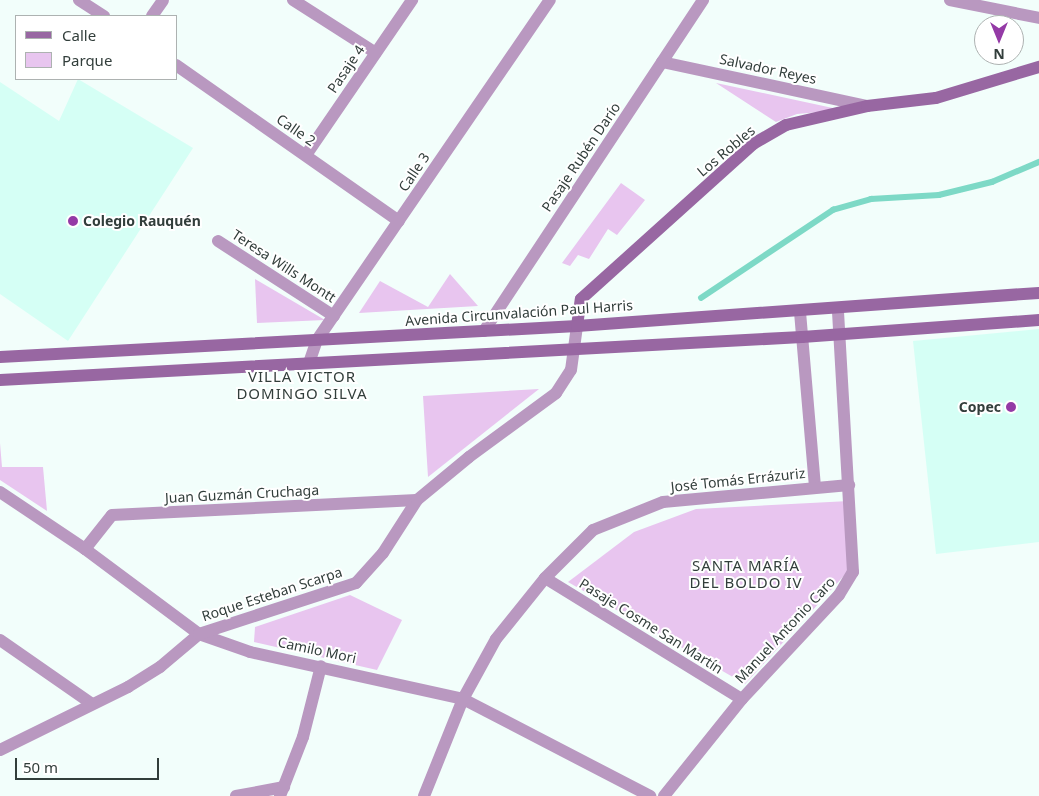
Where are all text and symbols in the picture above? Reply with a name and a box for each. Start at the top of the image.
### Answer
legend [15,15,178,80]
north arrow [974,15,1024,65]
text: Calle [62,25,96,45]
street label: Pasaje 4 [324,42,368,96]
text: N [993,45,1005,64]
text: Parque [62,50,112,70]
street label: Salvador Reyes [718,51,818,87]
street label: Pasaje Rubén Darío [538,99,624,215]
street label: Calle 2 [273,111,319,149]
street label: Los Robles [694,122,758,180]
street label: Calle 3 [395,149,433,195]
place label: Colegio Rauquén [83,213,201,229]
marker: Colegio Rauquén [67,215,79,227]
street label: Teresa Wills Montt [229,226,339,306]
street label: Avenida Circunvalación Paul Harris [405,297,633,329]
district label: VILLA VICTOR DOMINGO SILVA [235,367,369,402]
place label: Copec [959,399,1001,415]
marker: Copec [1005,401,1017,413]
street label: José Tomás Errázuriz [670,465,806,495]
street label: Juan Guzmán Cruchaga [165,482,319,506]
district label: SANTA MARÍA DEL BOLDO IV [688,556,804,591]
street label: Roque Esteban Scarpa [200,563,344,625]
street label: Manuel Antonio Caro [731,573,839,687]
street label: Pasaje Cosme San Martín [576,575,726,677]
street label: Camilo Mori [276,633,358,667]
scale bar [18,748,161,780]
text: 50 m [23,757,58,777]

